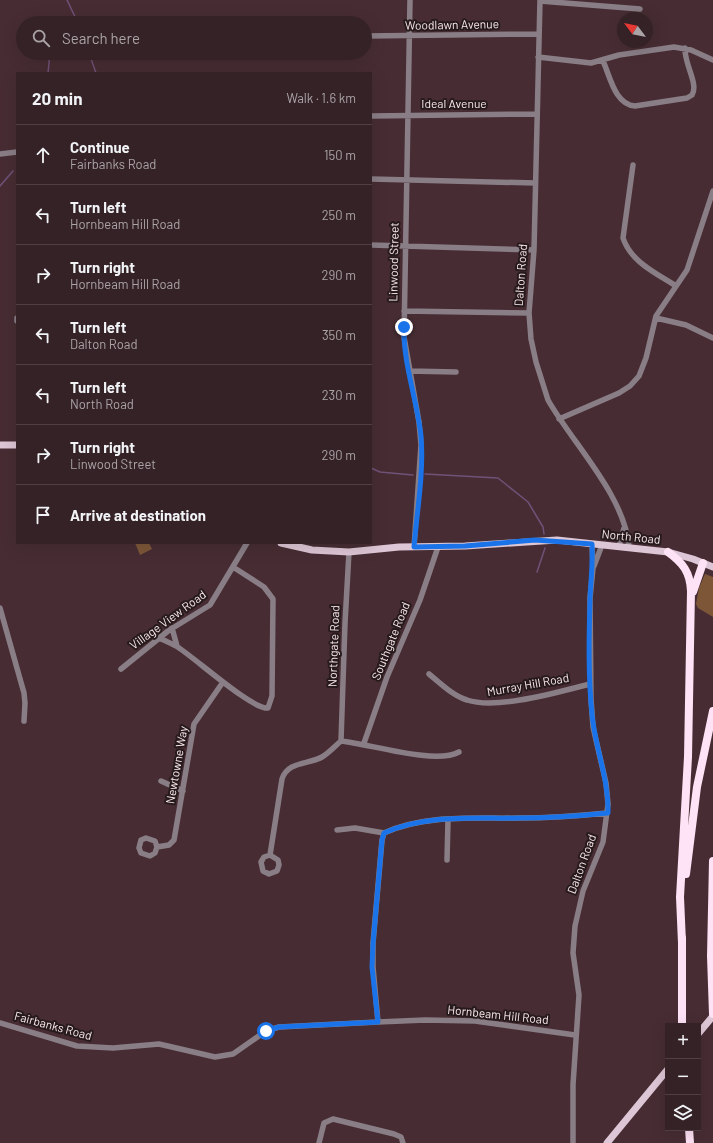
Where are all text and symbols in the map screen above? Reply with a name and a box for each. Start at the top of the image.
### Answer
north arrow [617,12,653,48]
search box [16,16,372,60]
street label: Woodlawn Avenue [405,16,499,32]
icon: search [30,27,52,49]
text: Search here [62,29,140,47]
text: 20 min [32,88,82,108]
text: Walk · 1.6 km [286,90,356,106]
street label: Ideal Avenue [421,96,487,110]
text: Continue [70,138,130,156]
icon: ahead [32,144,54,166]
text: 150 m [324,147,356,163]
text: Fairbanks Road [70,156,156,172]
text: Turn left [70,198,126,216]
icon: left [32,204,54,226]
text: 250 m [322,207,356,223]
text: Hornbeam Hill Road [70,216,180,232]
street label: Linwood Street [385,222,401,302]
street label: Dalton Road [511,243,529,307]
text: Turn right [70,258,135,276]
icon: right [32,264,54,286]
text: 290 m [322,267,356,283]
text: Hornbeam Hill Road [70,276,180,292]
text: Turn left [70,318,126,336]
route end [395,318,413,336]
icon: left [32,324,54,346]
text: 350 m [322,327,356,343]
text: Dalton Road [70,336,138,352]
text: Turn left [70,378,126,396]
icon: left [32,384,54,406]
text: 230 m [322,387,356,403]
text: North Road [70,396,134,412]
text: Turn right [70,438,135,456]
icon: right [32,444,54,466]
text: 290 m [322,447,356,463]
text: Linwood Street [70,456,156,472]
icon: arrive [32,504,54,526]
text: Arrive at destination [70,506,206,524]
street label: North Road [601,526,661,546]
street label: Village View Road [127,587,208,652]
street label: Southgate Road [368,600,412,682]
street label: Northgate Road [325,605,341,687]
street label: Murray Hill Road [486,670,570,698]
street label: Newtowne Way [162,724,190,805]
street label: Dalton Road [564,832,598,895]
street label: Hornbeam Hill Road [447,1002,549,1026]
street label: Fairbanks Road [13,1008,94,1042]
route start [257,1022,275,1040]
map controls [665,1023,701,1131]
button: + [665,1023,701,1059]
button: − [665,1059,701,1095]
button: layers [665,1095,701,1131]

